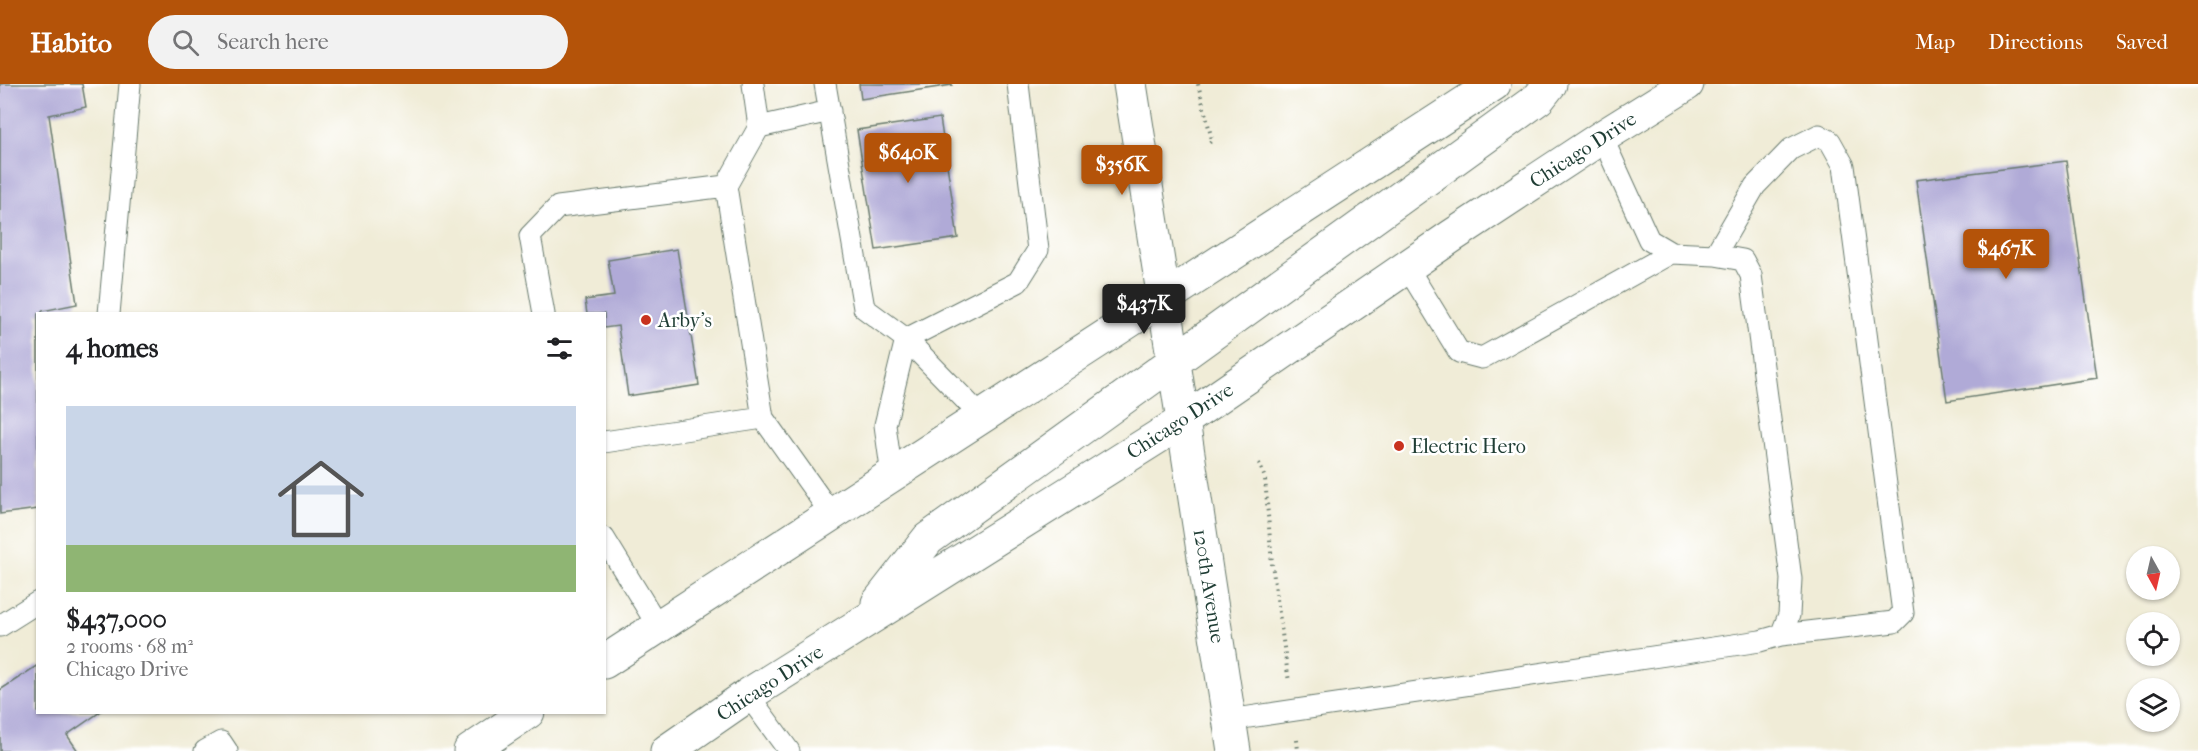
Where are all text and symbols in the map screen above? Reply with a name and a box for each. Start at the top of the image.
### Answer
search box [148,15,568,69]
text: Habito [30,26,112,59]
icon: search [169,26,202,59]
text: Search here [217,29,329,55]
text: Map [1915,30,1955,54]
text: Directions [1988,30,2083,54]
text: Saved [2116,30,2168,54]
street label: Chicago Drive [1525,107,1641,193]
pin: $640K [866,133,950,184]
text: $640K [878,141,938,164]
pin: $356K [1080,145,1164,196]
text: $356K [1095,153,1149,176]
pin: $467K [1964,229,2048,280]
text: $467K [1977,237,2035,260]
pin: $437K [1102,284,1186,335]
text: $437K [1116,292,1172,315]
place label: Arby's [657,309,712,332]
marker: Arby's [639,313,653,327]
icon: filters [543,332,576,365]
text: 4 homes [66,333,158,364]
street label: Chicago Drive [1122,378,1238,464]
place label: Electric Hero [1411,435,1526,458]
marker: Electric Hero [1392,439,1406,453]
icon: home [267,445,375,553]
street label: 120th Avenue [1189,527,1229,645]
north arrow [2126,546,2180,600]
map controls [2126,546,2180,732]
text: $437,000 [66,604,167,635]
button: locate [2126,612,2180,666]
text: 2 rooms · 68 m² [66,635,193,658]
street label: Chicago Drive [712,640,828,726]
text: Chicago Drive [66,658,188,681]
button: layers [2126,678,2180,732]

